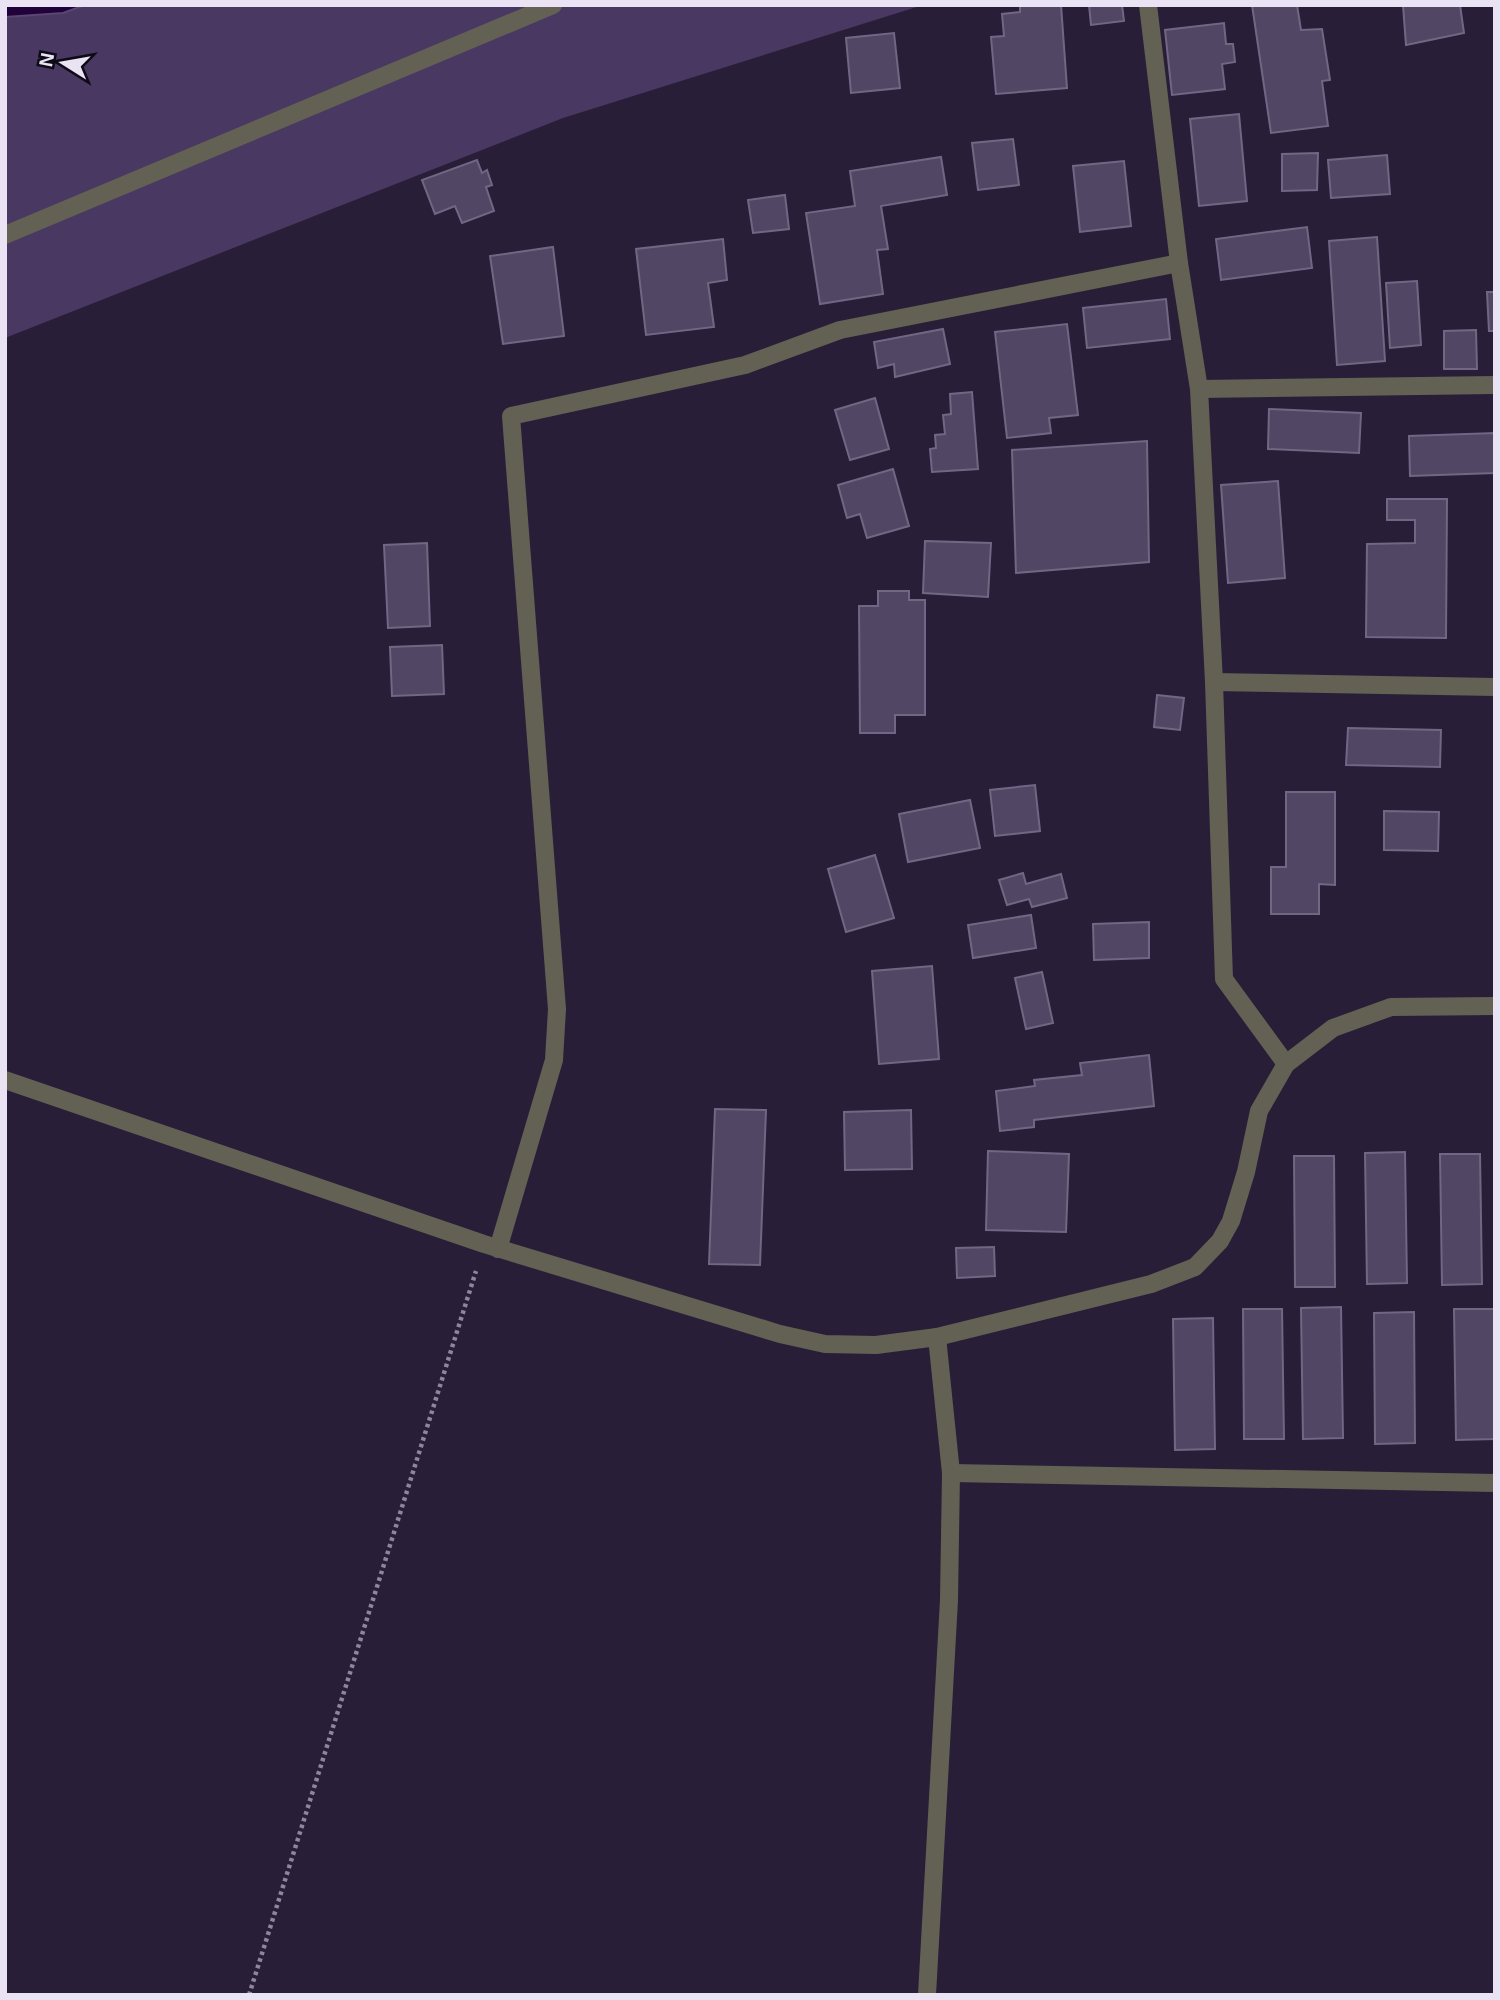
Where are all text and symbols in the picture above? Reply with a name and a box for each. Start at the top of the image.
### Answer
north arrow [28,28,98,98]
text: N [35,51,58,69]

